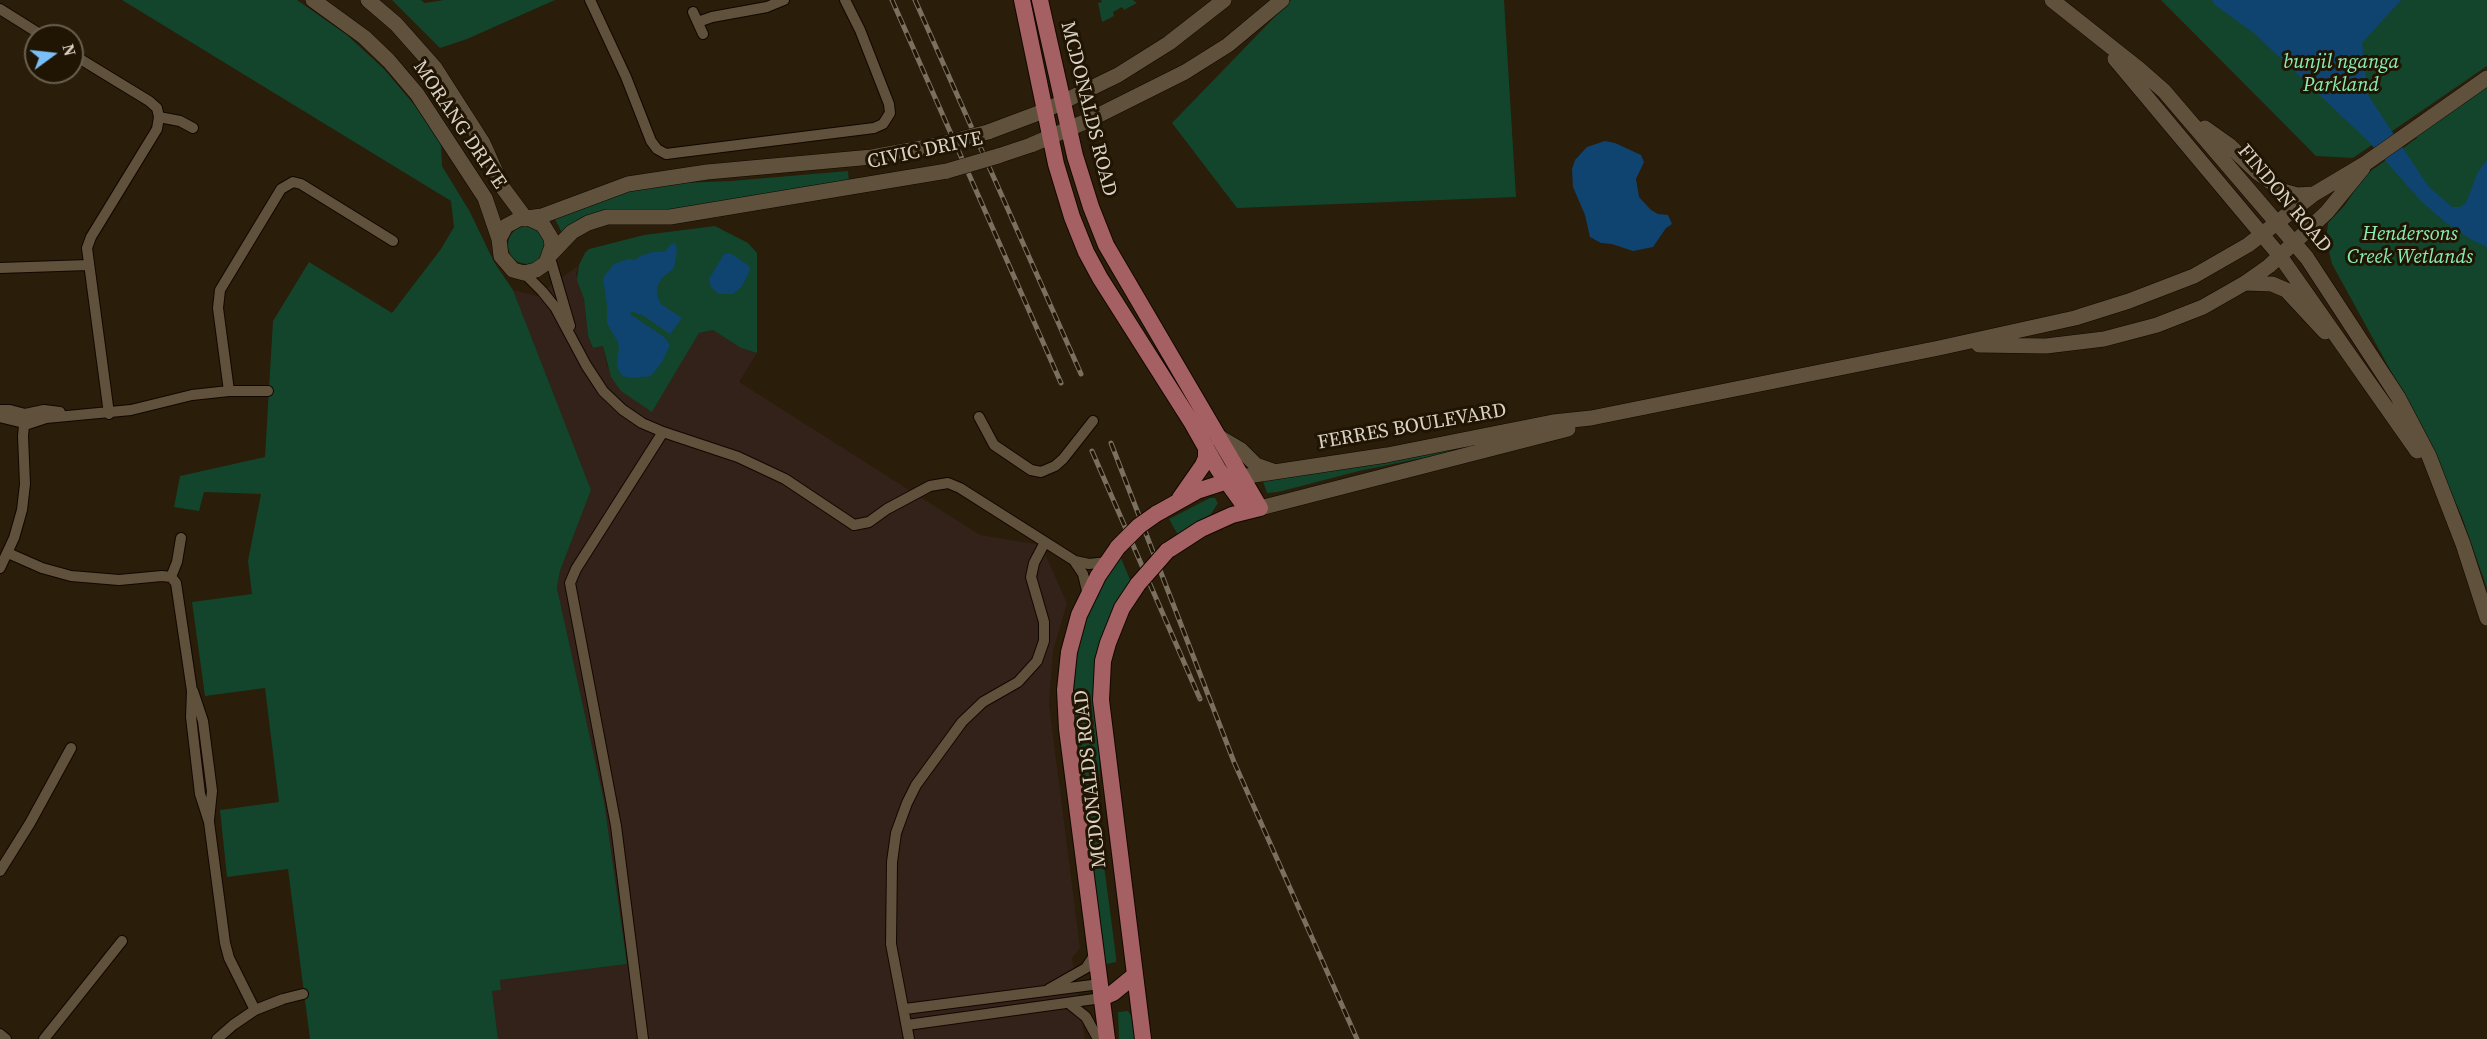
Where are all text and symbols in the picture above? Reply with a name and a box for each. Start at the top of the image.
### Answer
street label: MCDONALDS ROAD [1055,19,1121,199]
north arrow [24,24,84,84]
text: N [57,41,82,58]
park label: bunjil nganga Parkland [2283,51,2399,98]
street label: MORANG DRIVE [407,56,511,194]
street label: CIVIC DRIVE [865,127,985,175]
street label: FINDON ROAD [2232,140,2336,258]
park label: Hendersons Creek Wetlands [2347,223,2473,270]
street label: FERRES BOULEVARD [1316,399,1508,455]
street label: MCDONALDS ROAD [1070,689,1112,869]

